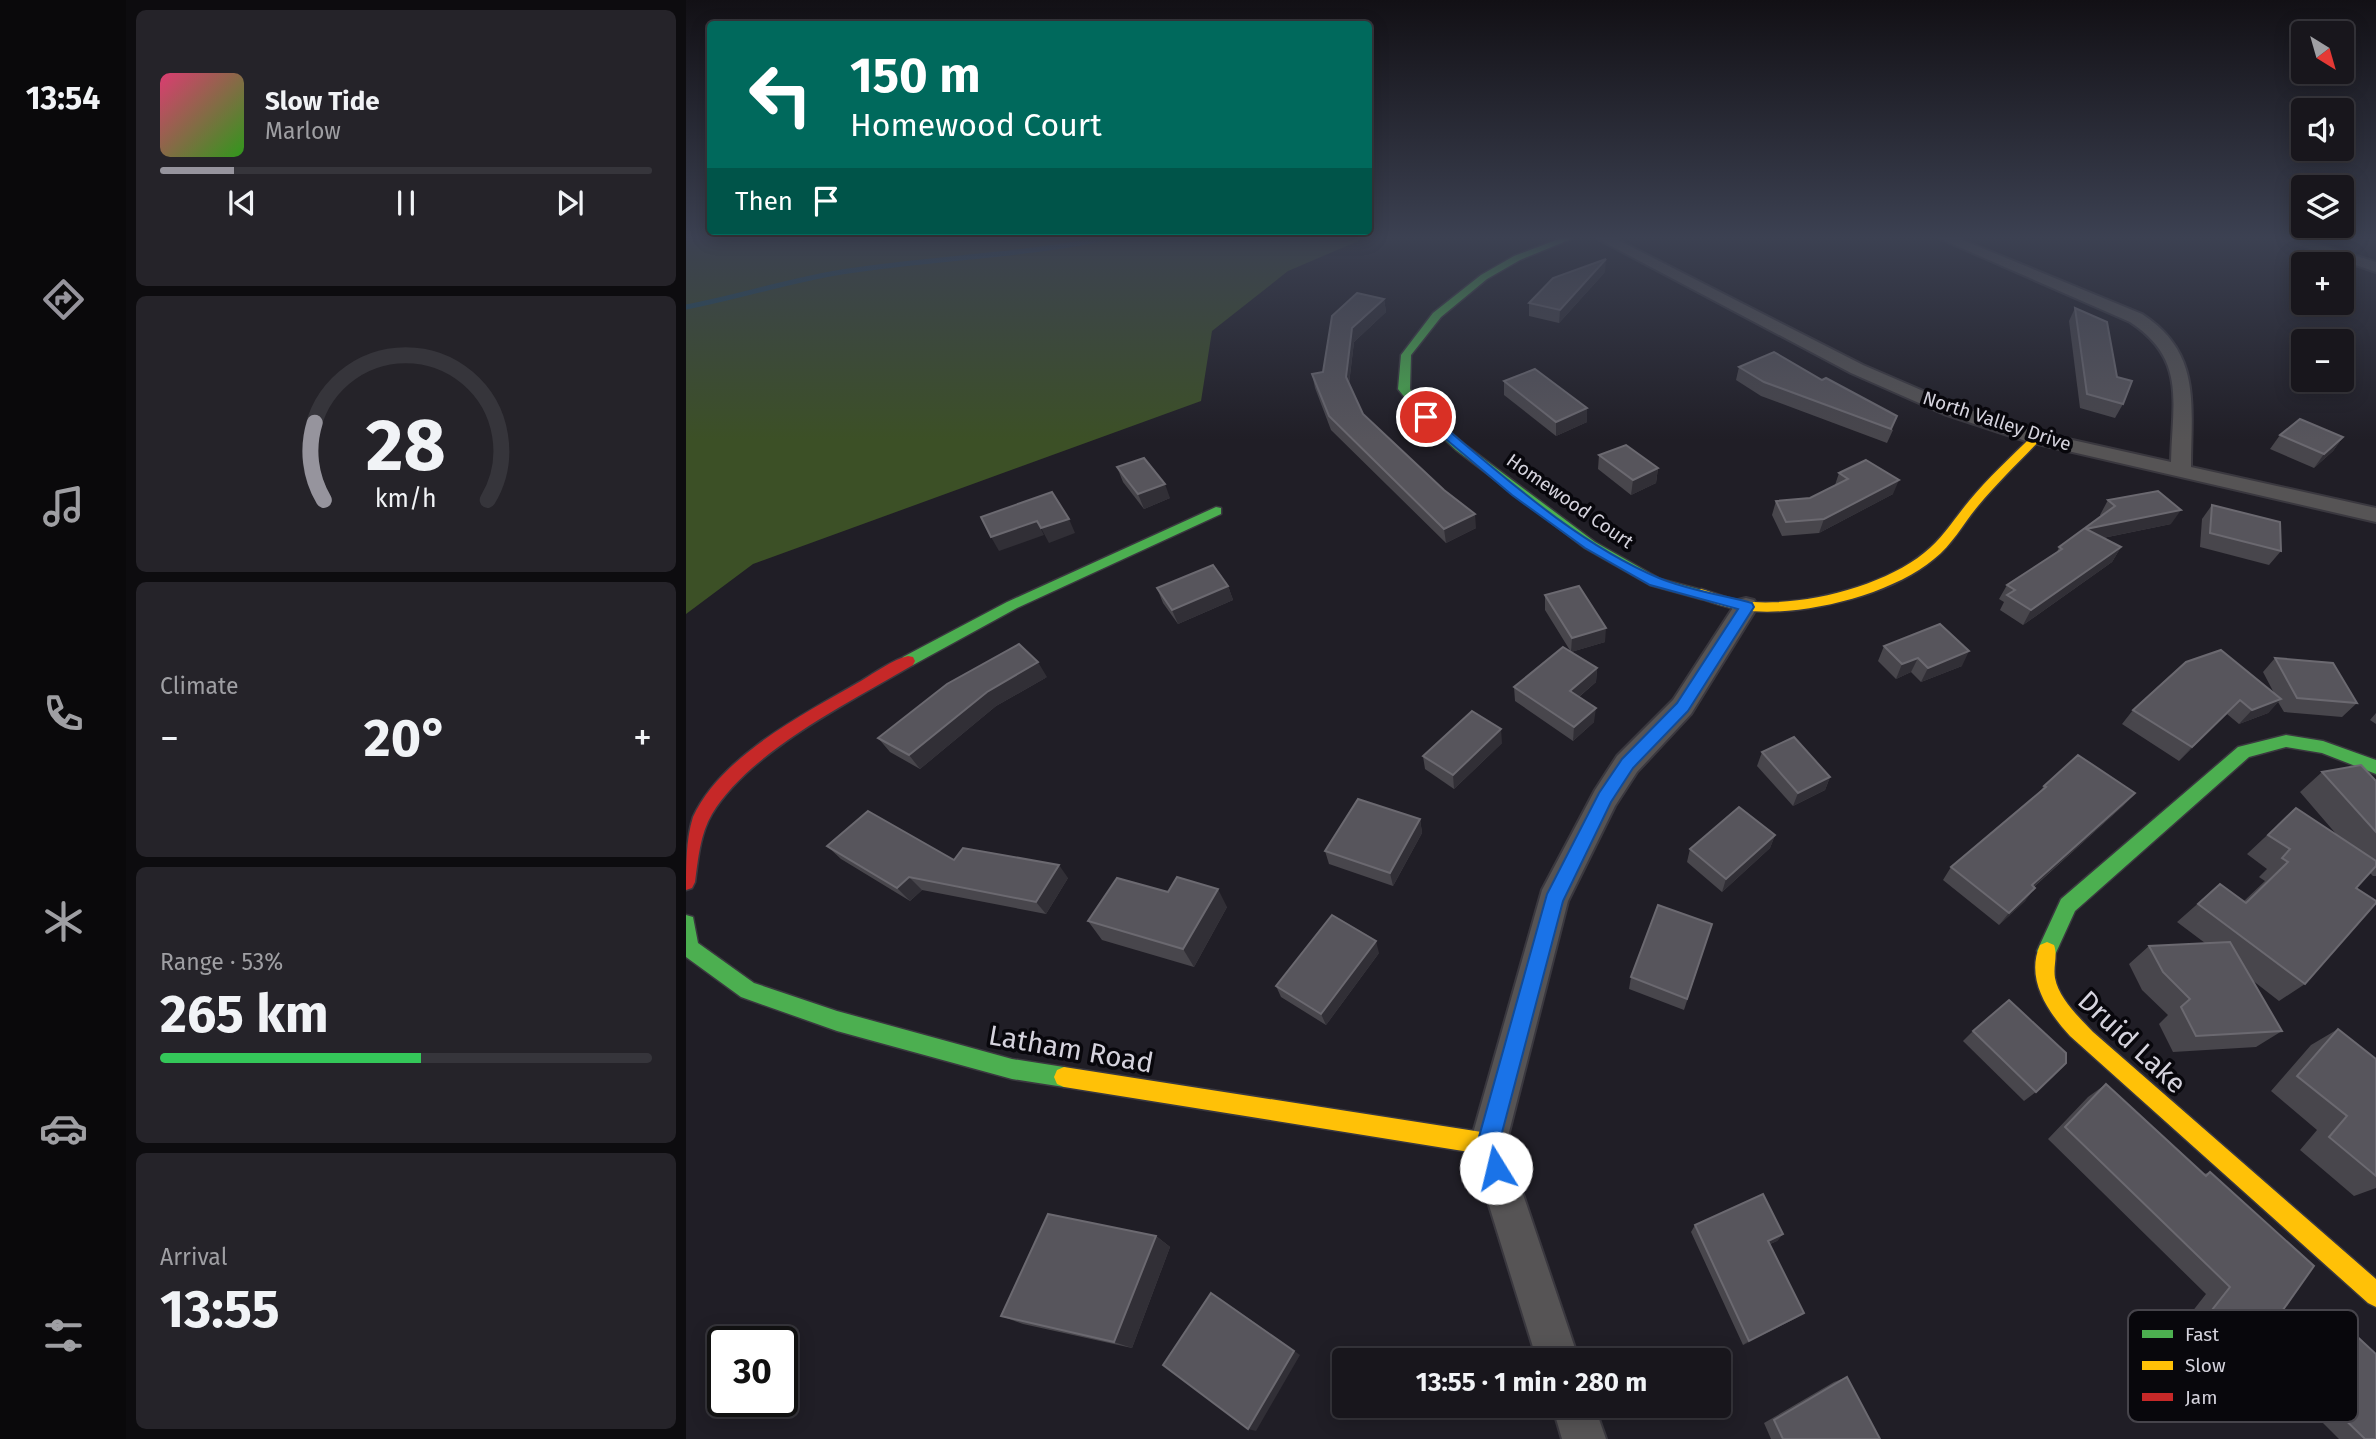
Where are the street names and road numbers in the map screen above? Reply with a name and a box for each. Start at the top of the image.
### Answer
street label: North Valley Drive [1920,386,2074,456]
street label: Homewood Court [1502,449,1638,553]
street label: Druid Lake [2071,984,2193,1100]
street label: Latham Road [986,1018,1156,1080]

